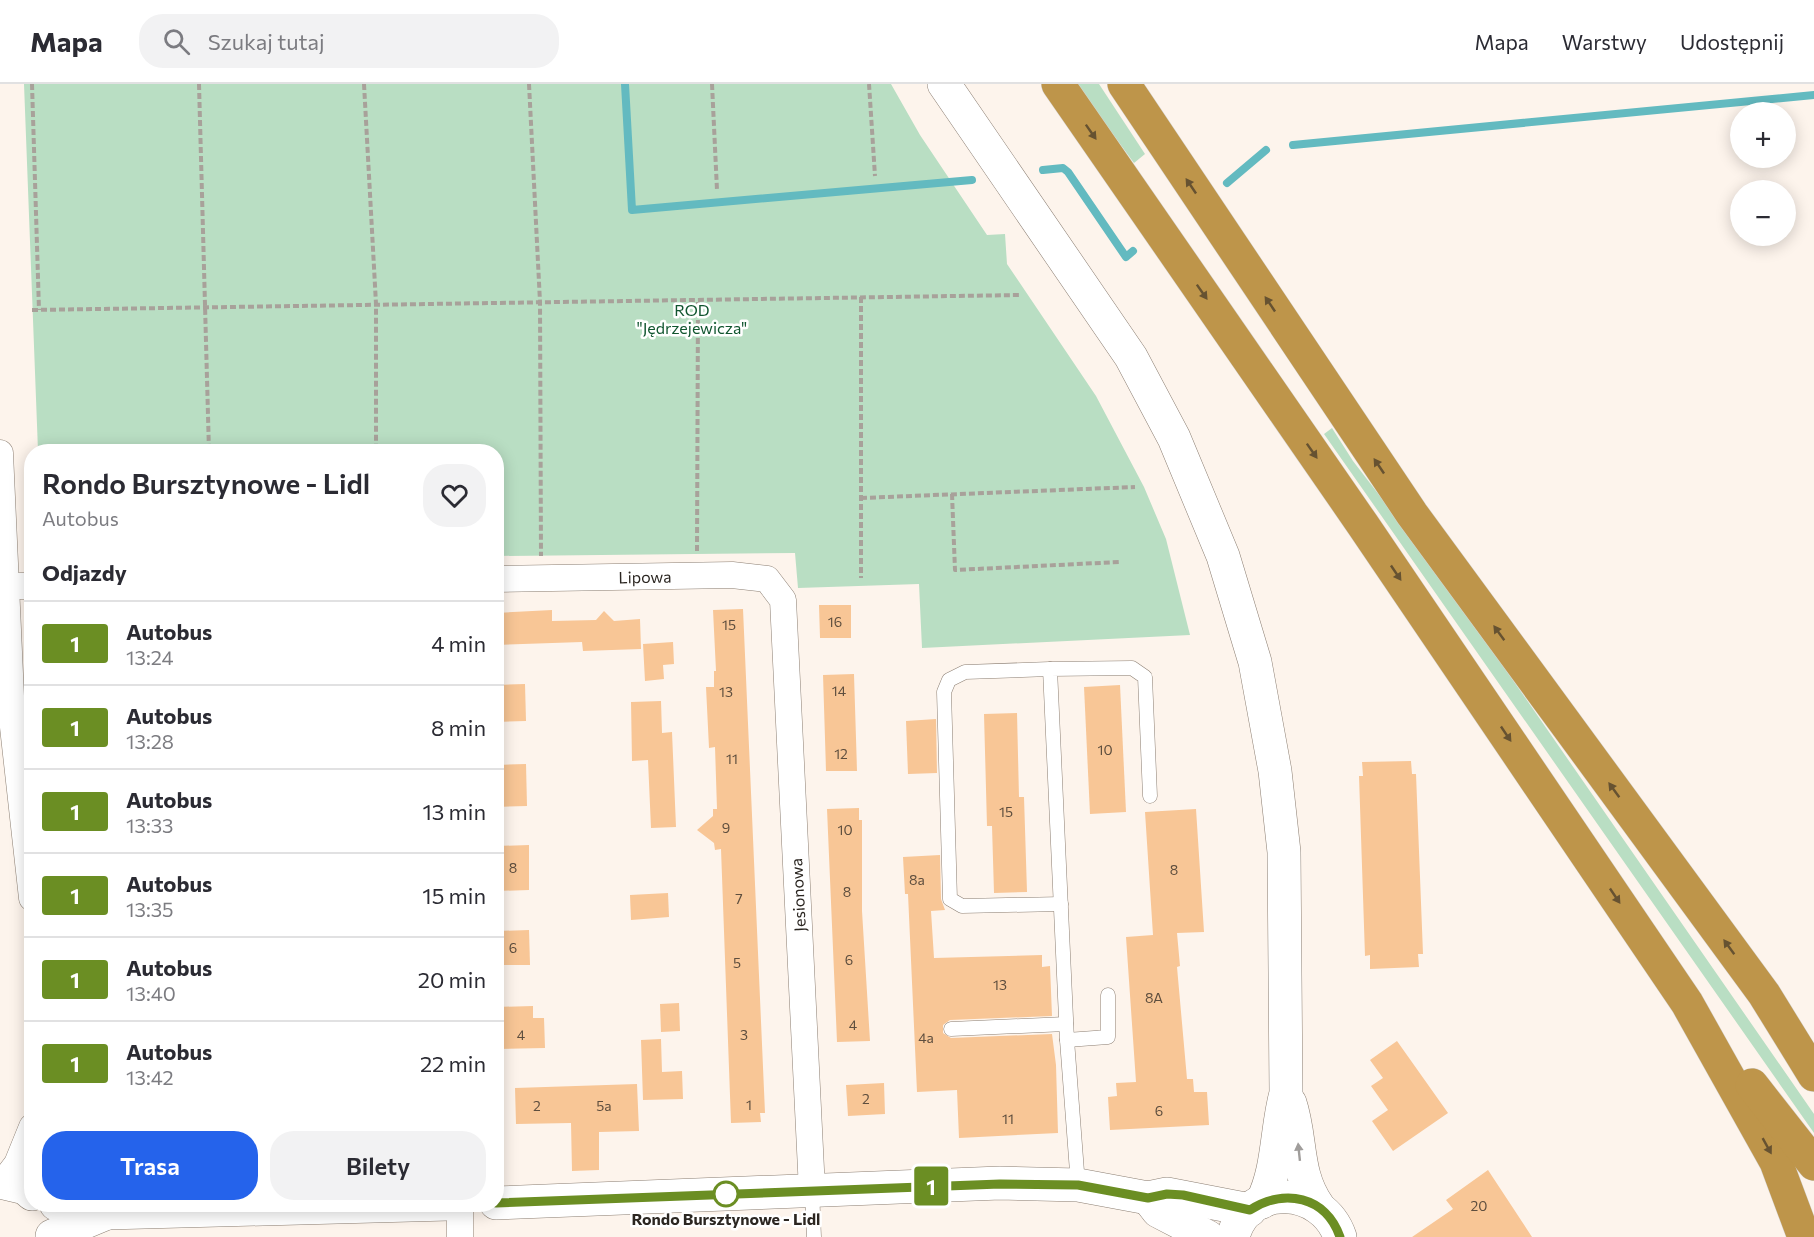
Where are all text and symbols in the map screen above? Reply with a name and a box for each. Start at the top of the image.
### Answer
search box [139,14,559,68]
text: Mapa [30,24,103,58]
icon: search [160,25,193,58]
text: Szukaj tutaj [208,28,325,55]
text: Mapa [1475,29,1529,54]
text: Warstwy [1562,29,1647,54]
text: Udostępnij [1680,29,1784,54]
map controls [1730,102,1796,246]
button: + [1730,102,1796,168]
one-way arrow [1085,123,1097,139]
one-way arrow [1185,178,1197,194]
button: − [1730,180,1796,246]
one-way arrow [1196,284,1207,300]
one-way arrow [1265,296,1276,312]
park label: ROD "Jędrzejewicza" [637,300,747,337]
one-way arrow [1306,443,1317,459]
one-way arrow [1374,458,1385,474]
button: heart [423,464,486,527]
text: Rondo Bursztynowe - Lidl [42,466,370,500]
text: Autobus [42,506,119,530]
text: Odjazdy [42,559,127,586]
one-way arrow [1390,565,1402,581]
street label: Lipowa [618,567,672,586]
house number: 16 [828,613,842,630]
house number: 15 [722,616,736,633]
text: Autobus [126,618,212,645]
one-way arrow [1493,625,1505,640]
text: 4 min [431,630,486,657]
text: 1 [70,631,80,656]
text: 13:24 [126,645,173,669]
house number: 14 [832,682,847,699]
house number: 13 [719,683,733,700]
text: Autobus [126,702,212,729]
text: 8 min [431,714,486,741]
text: 1 [70,715,80,740]
one-way arrow [1500,726,1511,742]
text: 13:28 [126,729,174,753]
house number: 10 [1097,741,1113,758]
house number: 12 [834,745,848,762]
house number: 11 [726,750,738,767]
one-way arrow [1608,782,1620,798]
text: Autobus [126,786,212,813]
text: 13 min [422,798,486,825]
text: 1 [70,799,80,824]
house number: 15 [999,803,1013,820]
text: 13:33 [126,813,173,837]
house number: 9 [722,819,730,836]
house number: 10 [837,821,853,838]
street label: Jesionowa [786,858,809,932]
house number: 8 [509,859,517,876]
house number: 8 [1170,861,1178,878]
text: Autobus [126,870,212,897]
house number: 8a [909,871,925,888]
text: 15 min [422,882,486,909]
text: 1 [70,883,80,908]
house number: 8 [843,883,851,900]
one-way arrow [1609,888,1620,904]
house number: 7 [735,890,743,907]
text: 13:35 [126,897,174,921]
house number: 6 [509,939,517,956]
one-way arrow [1724,940,1736,955]
house number: 6 [845,951,853,968]
text: Autobus [126,954,212,981]
house number: 5 [733,954,741,971]
text: 20 min [418,966,486,993]
text: 1 [70,967,80,992]
house number: 13 [993,976,1007,993]
text: 13:40 [126,981,176,1005]
house number: 8A [1145,989,1163,1006]
house number: 4 [849,1016,858,1033]
house number: 4 [517,1026,526,1043]
house number: 3 [740,1026,748,1043]
house number: 4a [918,1029,934,1046]
text: Autobus [126,1038,212,1065]
text: 22 min [420,1050,486,1077]
text: 1 [70,1051,80,1076]
text: 13:42 [126,1065,173,1089]
house number: 2 [862,1090,870,1107]
house number: 1 [746,1096,752,1113]
house number: 2 [533,1097,541,1114]
house number: 5a [596,1097,612,1114]
house number: 6 [1155,1102,1163,1119]
house number: 11 [1002,1110,1014,1127]
button: Trasa [42,1131,258,1200]
button: Bilety [270,1131,486,1200]
one-way arrow [1762,1138,1773,1154]
one-way arrow [1294,1142,1304,1161]
line badge: 1 [912,1166,950,1206]
text: 1 [926,1174,936,1199]
marker: Rondo Bursztynowe - Lidl [713,1181,739,1207]
house number: 20 [1471,1197,1487,1214]
place label: Rondo Bursztynowe - Lidl [632,1209,820,1228]

